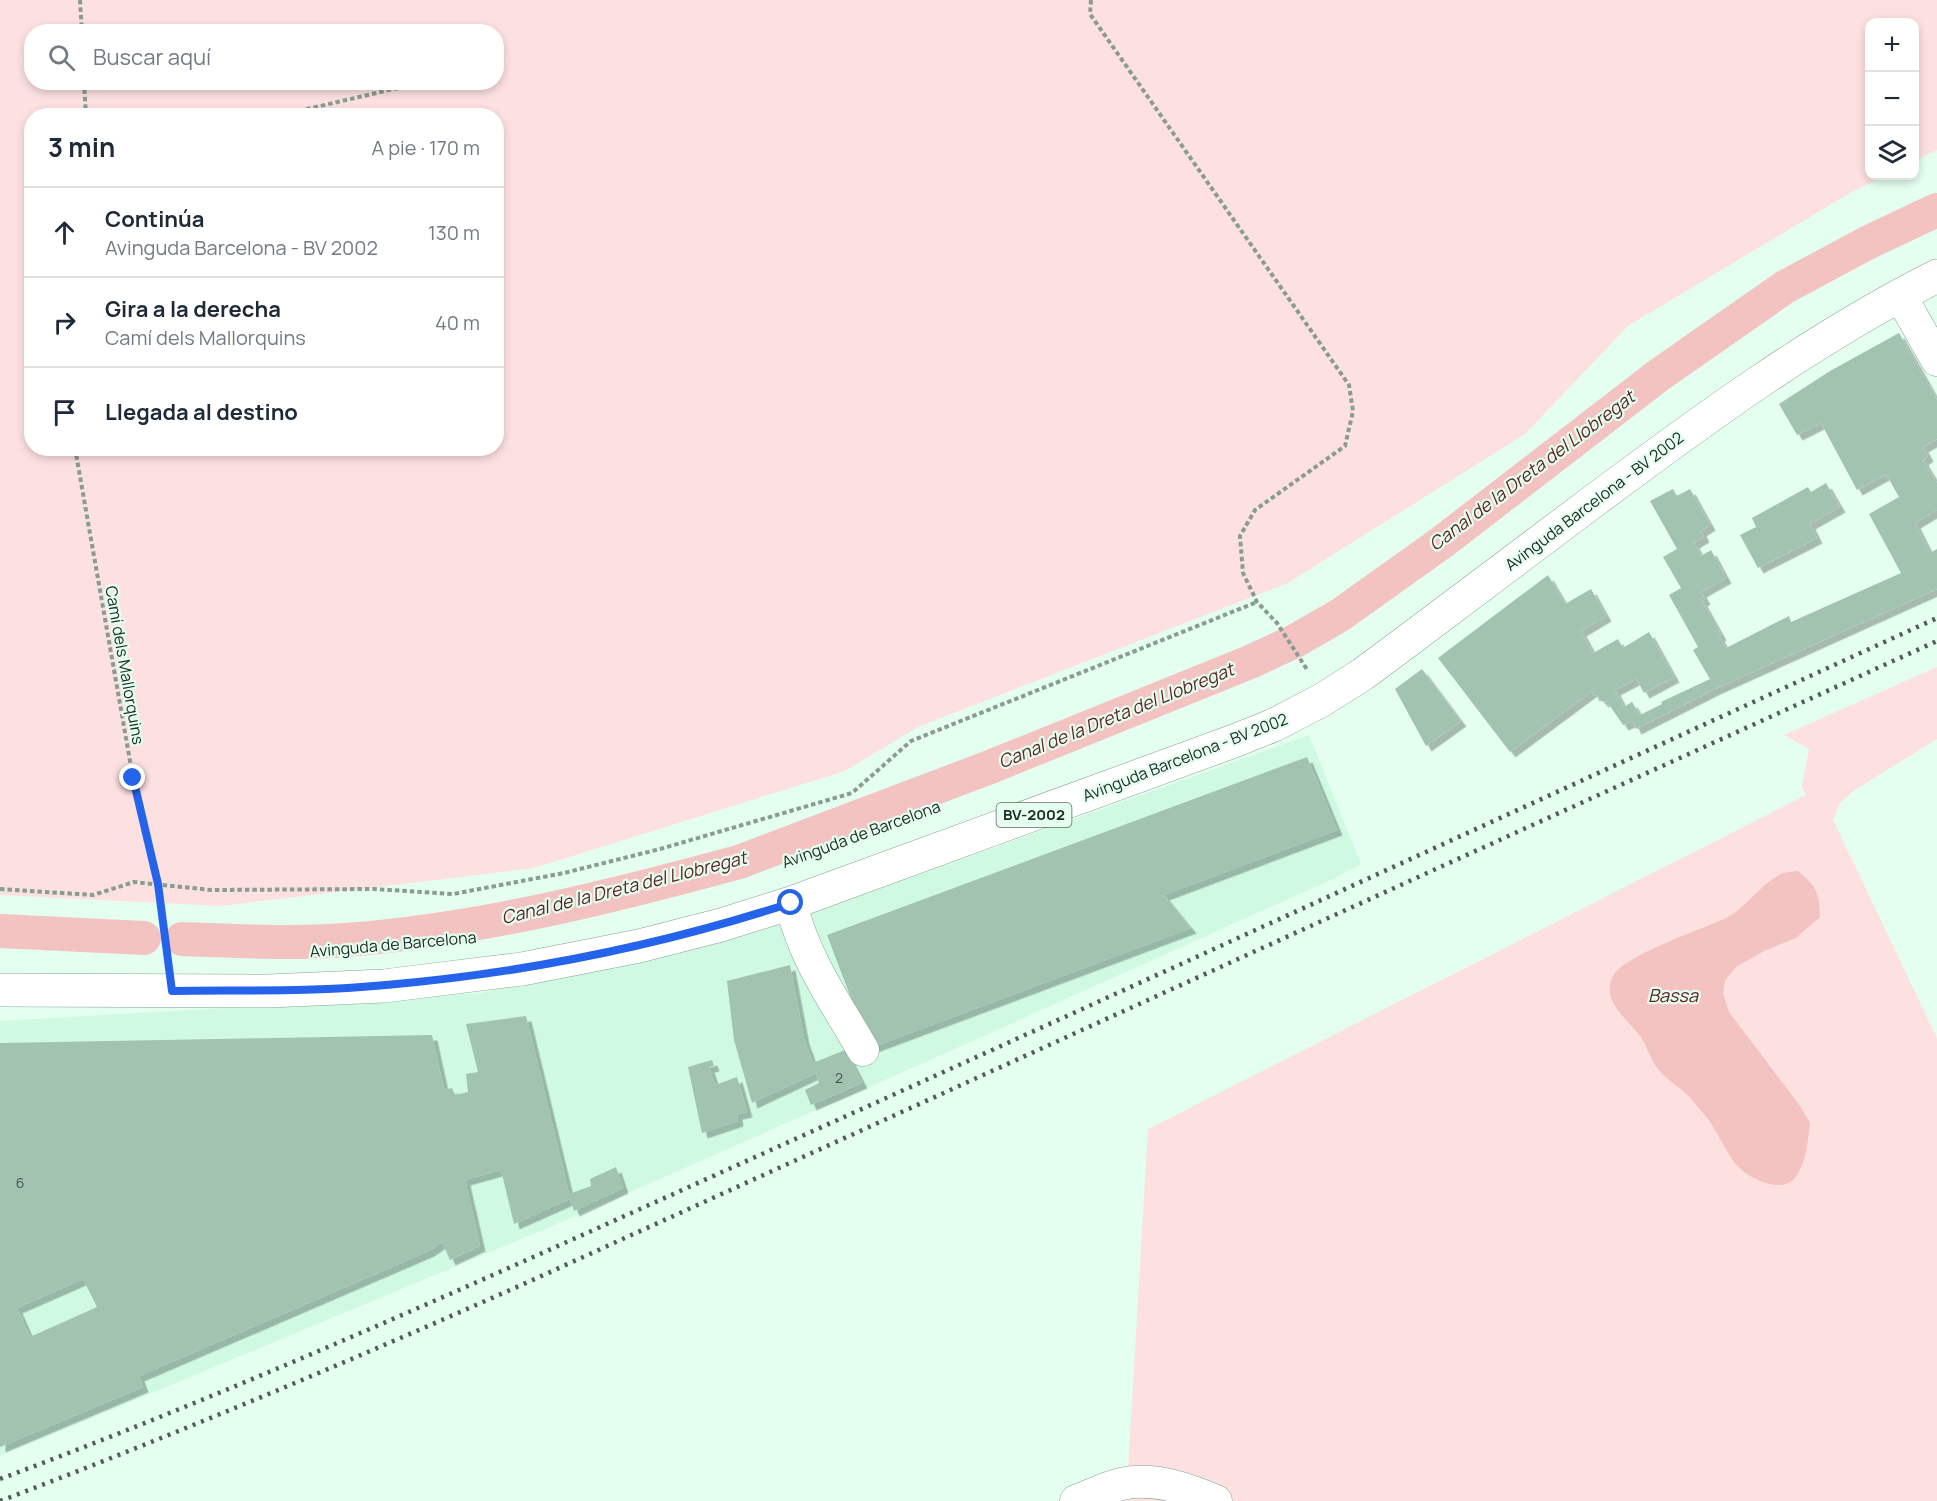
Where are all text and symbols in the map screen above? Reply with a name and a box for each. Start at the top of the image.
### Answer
map controls [1865,18,1919,180]
button: + [1865,18,1919,72]
search box [24,24,504,90]
icon: search [45,41,78,74]
text: Buscar aquí [93,42,211,72]
button: − [1865,72,1919,126]
button: layers [1865,126,1919,180]
text: 3 min [48,129,115,165]
text: A pie · 170 m [372,134,480,161]
text: Continúa [105,204,205,234]
icon: ahead [48,216,81,249]
text: 130 m [428,219,480,246]
text: Avinguda Barcelona - BV 2002 [105,234,378,261]
text: Gira a la derecha [105,294,281,324]
icon: right [48,306,81,339]
text: 40 m [435,309,480,336]
text: Camí dels Mallorquins [105,324,306,351]
water label: Canal de la Dreta del Llobregat [1424,384,1641,556]
icon: arrive [48,396,81,429]
text: Llegada al destino [105,397,298,427]
street label: Avinguda Barcelona - BV 2002 [1500,427,1688,575]
street label: Camí dels Mallorquins [100,584,150,746]
water label: Canal de la Dreta del Llobregat [994,656,1239,773]
street label: Avinguda Barcelona - BV 2002 [1079,708,1291,806]
route end [119,764,145,790]
street label: Avinguda de Barcelona [779,795,943,873]
road number: BV-2002 [996,803,1072,827]
water label: Canal de la Dreta del Llobregat [499,844,751,929]
route start [777,889,803,915]
street label: Avinguda de Barcelona [309,926,477,962]
water label: Bassa [1648,983,1699,1007]
house number: 2 [835,1068,843,1087]
house number: 6 [16,1173,24,1192]

